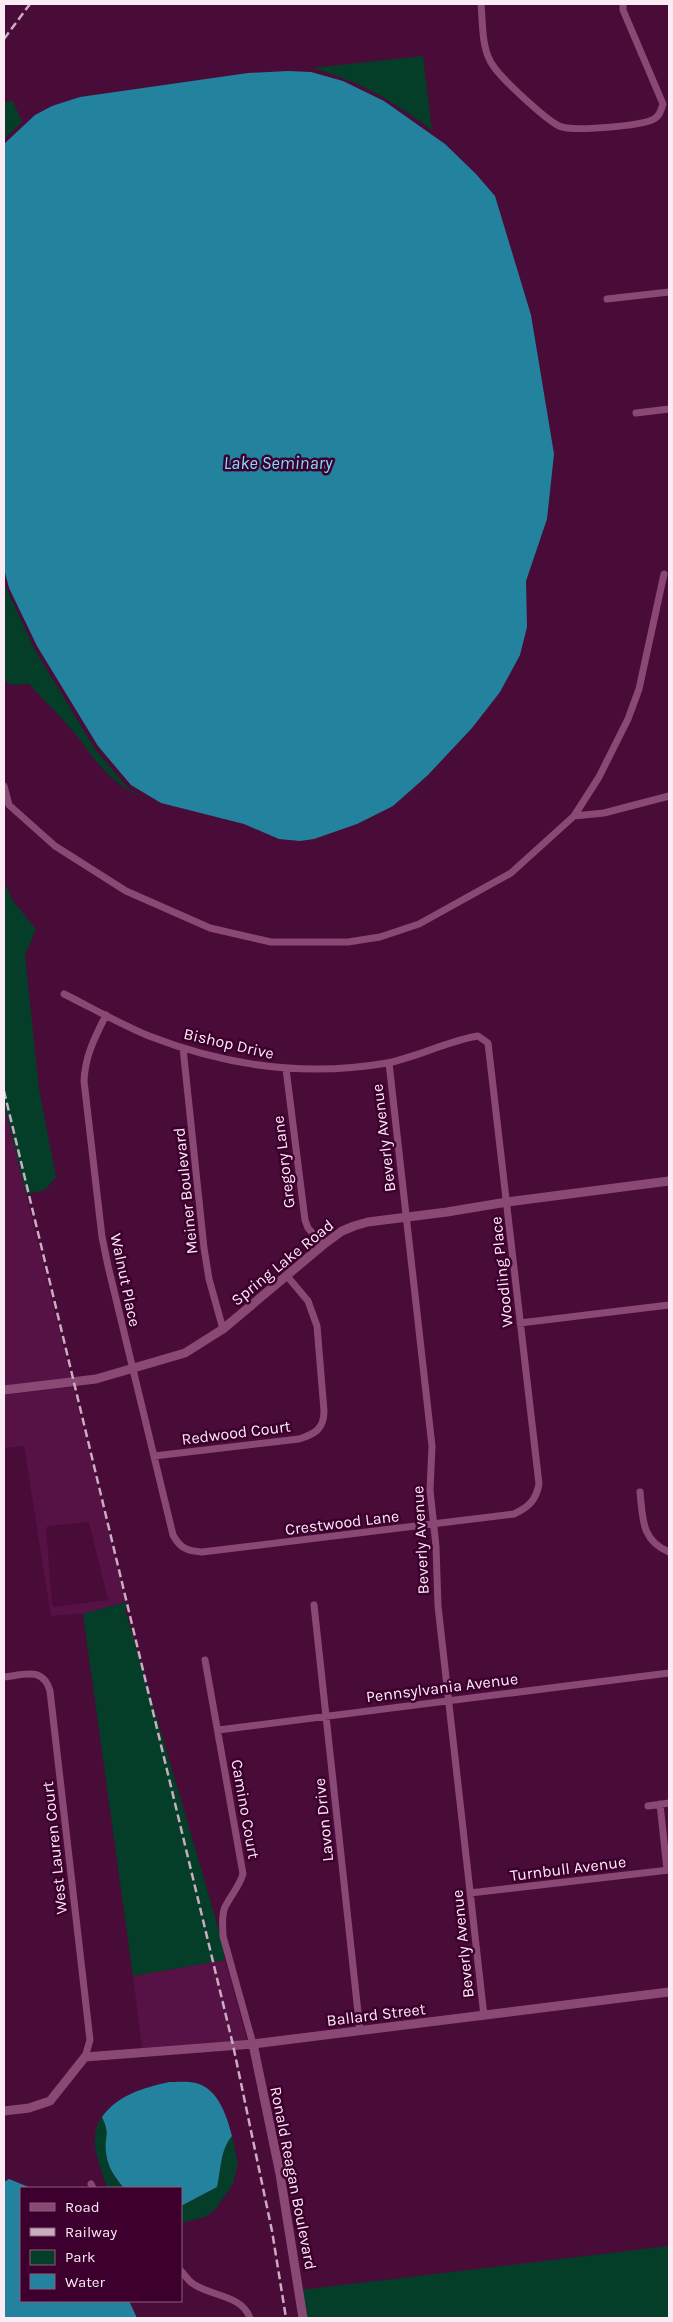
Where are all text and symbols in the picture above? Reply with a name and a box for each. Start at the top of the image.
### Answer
water label: Lake Seminary [224,452,334,474]
street label: Bishop Drive [182,1024,276,1063]
street label: Beverly Avenue [367,1083,400,1193]
street label: Gregory Lane [268,1114,299,1209]
street label: Meiner Boulevard [169,1127,202,1255]
street label: Spring Lake Road [227,1215,337,1309]
street label: Woodling Place [486,1216,517,1328]
street label: Walnut Place [106,1232,145,1328]
street label: Redwood Court [180,1416,292,1449]
street label: Beverly Avenue [408,1485,433,1595]
street label: Crestwood Lane [284,1506,400,1539]
street label: Pennsylvania Avenue [365,1669,519,1706]
street label: Camino Court [227,1758,264,1860]
street label: Lavon Drive [310,1777,337,1863]
street label: West Lauren Court [38,1780,71,1915]
street label: Turnbull Avenue [509,1852,627,1885]
street label: Beverly Avenue [447,1889,478,1999]
street label: Ballard Street [326,1999,427,2030]
street label: Ronald Reagan Boulevard [266,2085,321,2271]
legend [20,2187,182,2302]
text: Road [65,2198,100,2216]
text: Railway [65,2223,117,2241]
text: Park [65,2248,95,2266]
text: Water [65,2273,106,2291]

